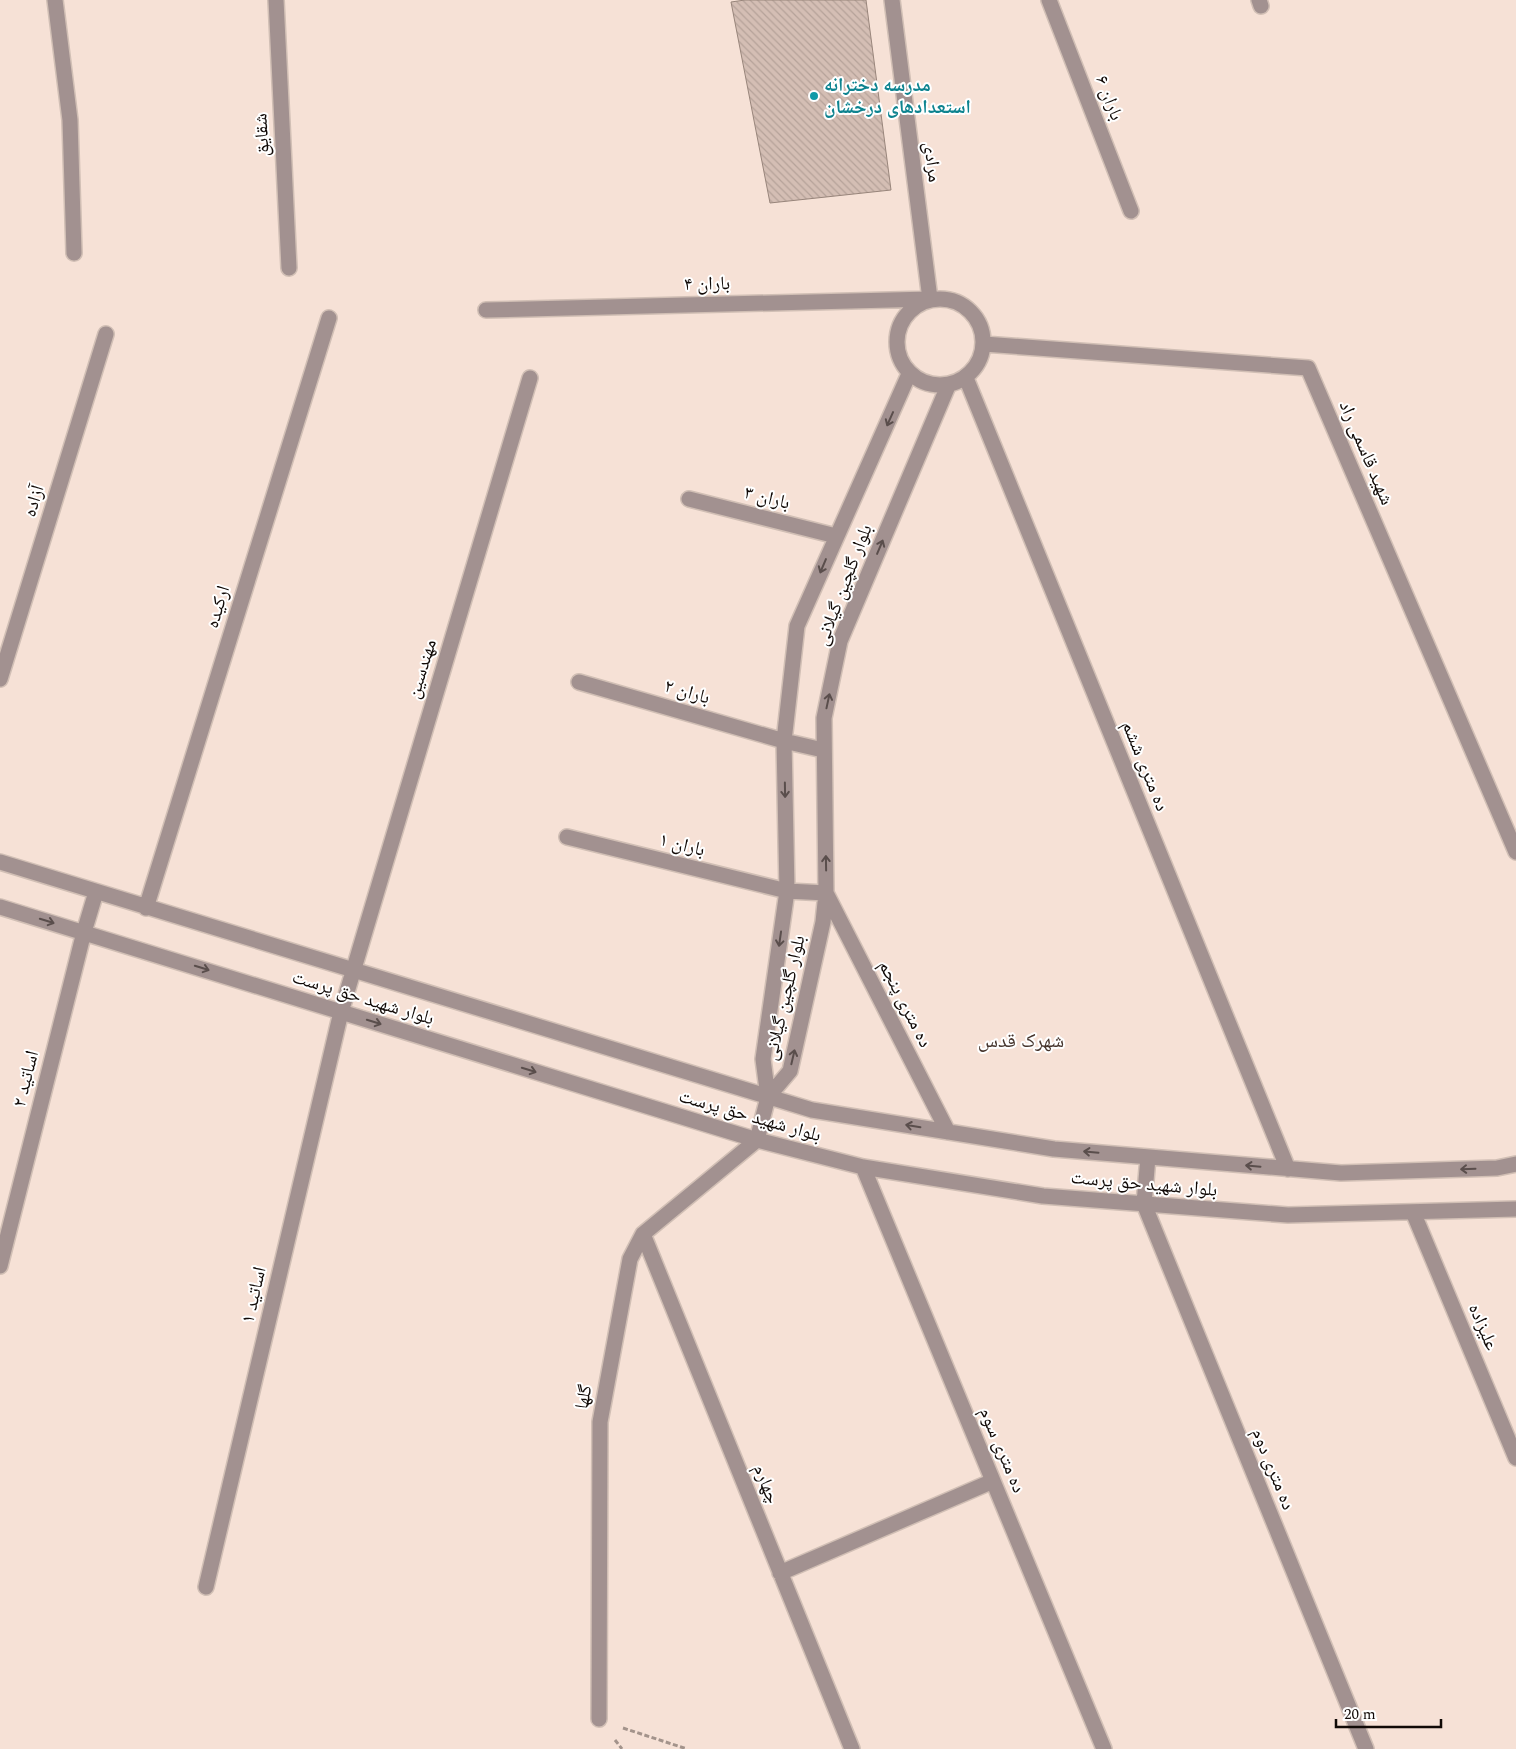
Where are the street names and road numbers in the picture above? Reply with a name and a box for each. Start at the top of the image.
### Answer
street label: باران ۶ [1087,71,1131,125]
street label: شقایق [246,113,278,157]
street label: مرادی [915,140,949,184]
street label: باران ۴ [684,269,730,299]
street label: شهید قاسمی راد [1331,396,1401,510]
street label: باران ۳ [741,478,793,518]
street label: آزاده [15,480,53,521]
street label: بلوار گلچین گیلانی [808,520,880,650]
street label: ارکیده [198,582,238,632]
street label: مهندسین [399,636,445,702]
street label: باران ۲ [661,672,713,712]
street label: ده متری ششم [1114,716,1176,816]
street label: باران ۱ [656,825,708,865]
street label: بلوار گلچین گیلانی [756,932,814,1064]
street label: ده متری پنجم [871,955,939,1053]
street label: بلوار شهید حق پرست [288,963,438,1033]
street label: اساتید ۲ [5,1048,47,1110]
street label: بلوار شهید حق پرست [675,1082,825,1150]
street label: بلوار شهید حق پرست [1070,1163,1218,1205]
street label: اساتید ۱ [233,1264,275,1326]
street label: علیزاده [1460,1299,1506,1356]
street label: گلها [567,1382,601,1412]
street label: ده متری سوم [971,1403,1033,1498]
street label: ده متری دوم [1243,1424,1303,1514]
street label: چهارم [745,1460,787,1508]

